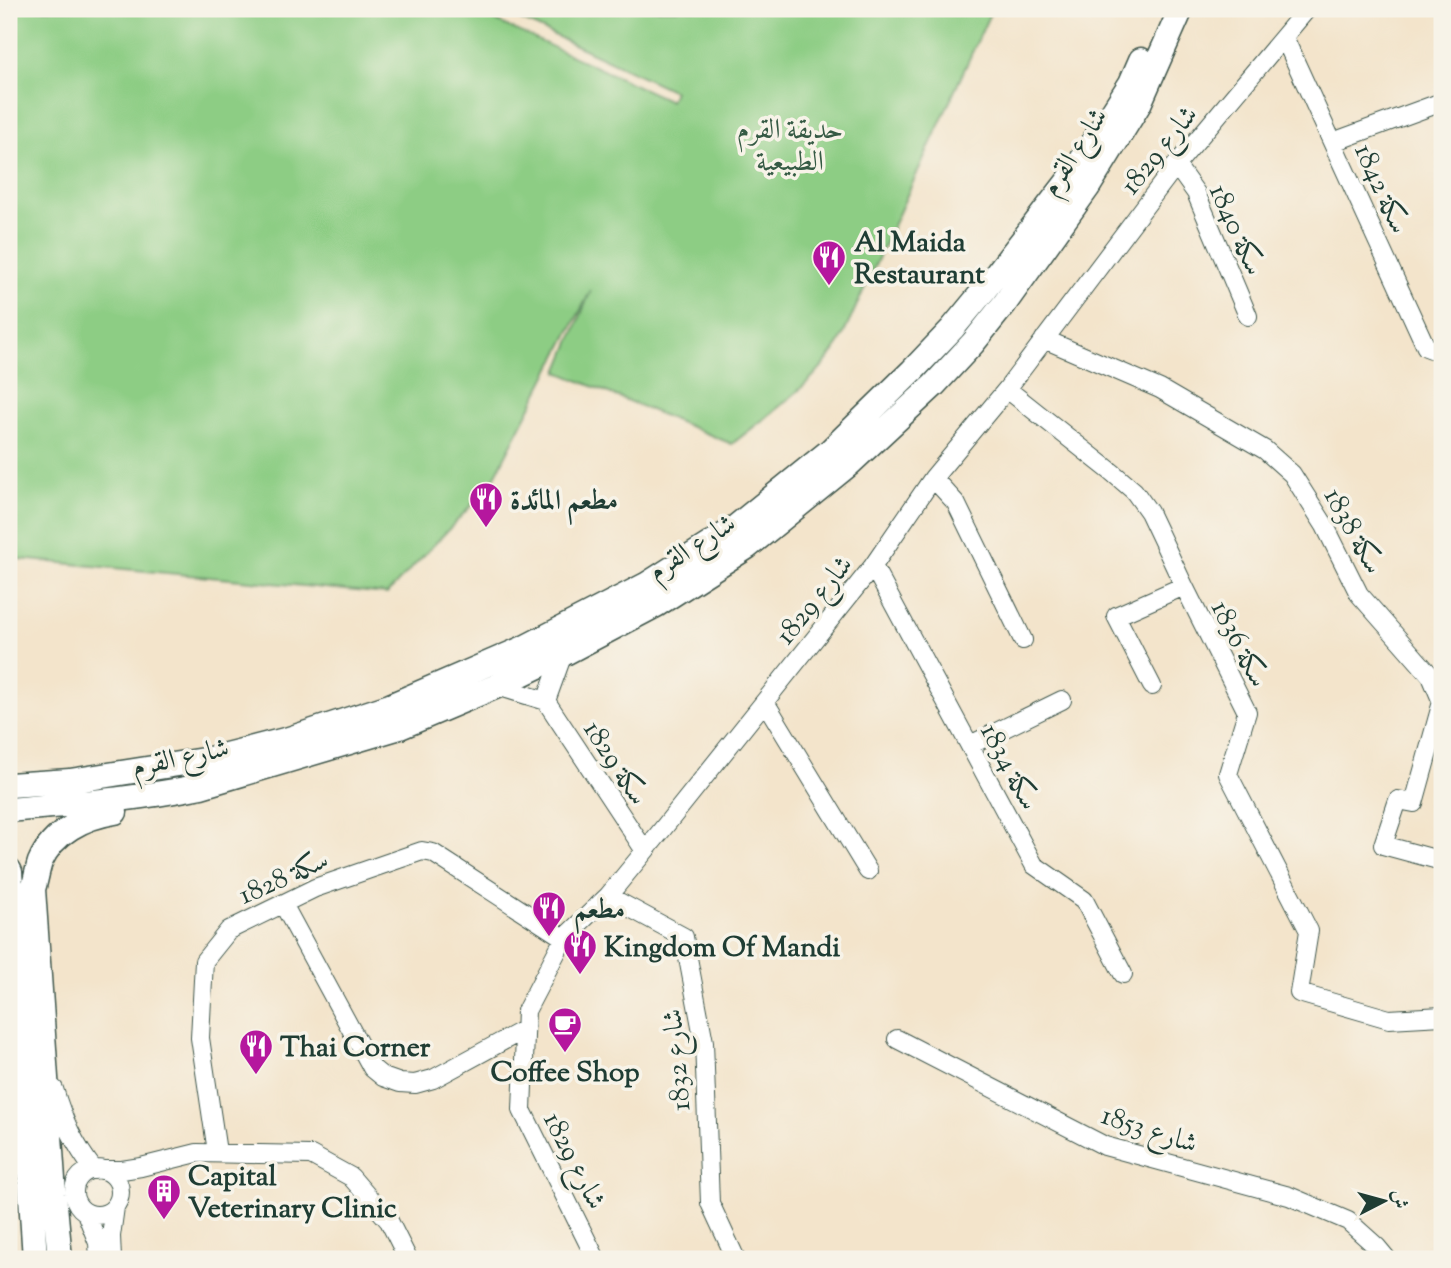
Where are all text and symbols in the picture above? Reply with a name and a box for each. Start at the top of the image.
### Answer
street label: 1829 شارع [1112,98,1210,205]
street label: شارع القرم [1032,100,1121,206]
park label: حديقة القرم الطبيعية [737,111,843,183]
street label: سكة 1842 [1343,138,1418,241]
street label: سكة 1840 [1197,178,1273,282]
place label: Al Maida Restaurant [854,224,985,296]
restaurant icon: Al Maida Restaurant [810,238,848,287]
restaurant icon: مطعم المائدة [467,480,505,529]
street label: 1838 سكة [1312,481,1392,582]
place label: مطعم المائدة [510,482,618,525]
street label: شارع القرم [640,505,746,594]
street label: 1829 شارع [767,548,865,655]
street label: سكة 1836 [1199,594,1277,695]
street label: سكة 1829 [572,713,657,814]
street label: سكة 1834 [969,717,1048,818]
street label: شارع القرم [128,729,233,791]
street label: سكة 1828 [233,841,336,916]
restaurant icon: مطعم [530,889,568,938]
place label: مطعم [574,891,625,934]
restaurant icon: Kingdom Of Mandi [561,927,599,976]
place label: Kingdom Of Mandi [604,929,840,969]
cafe icon: Coffee Shop [546,1005,584,1054]
street label: 1832 شارع [654,1007,703,1113]
restaurant icon: Thai Corner [237,1027,275,1076]
place label: Thai Corner [280,1029,431,1069]
place label: Coffee Shop [490,1054,640,1094]
street label: شارع 1853 [1096,1097,1202,1166]
street label: 1829 شارع [531,1106,615,1217]
place label: Capital Veterinary Clinic [188,1158,397,1230]
north arrow [1350,1166,1420,1236]
building icon: Capital Veterinary Clinic [145,1172,183,1221]
text: ش [1384,1189,1413,1210]

